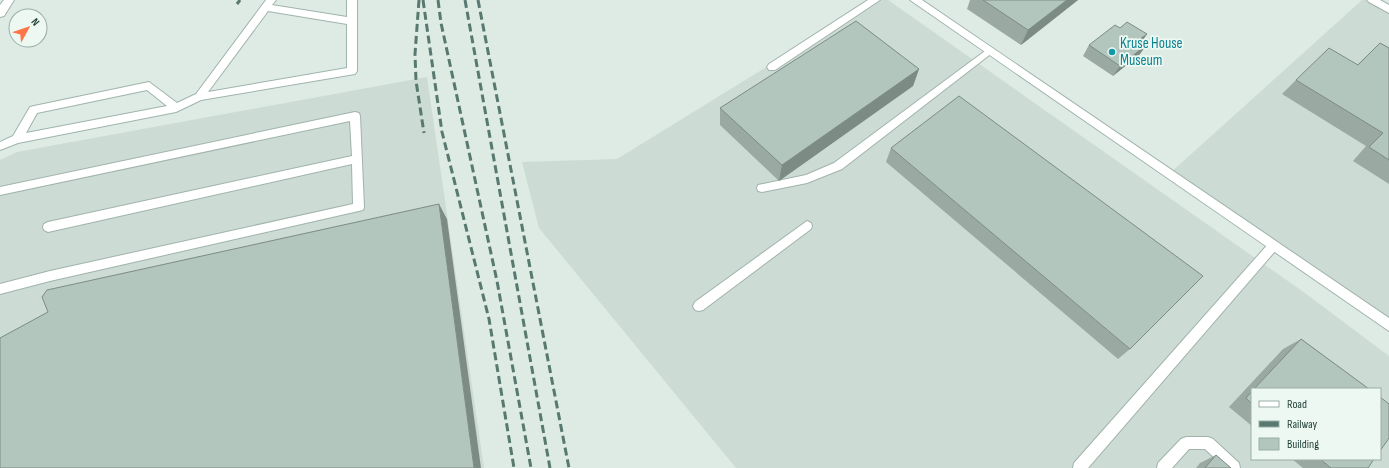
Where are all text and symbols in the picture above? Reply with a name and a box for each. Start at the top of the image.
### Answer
north arrow [8,8,48,48]
text: N [28,15,42,28]
place label: Kruse House Museum [1120,34,1183,70]
marker: Kruse House Museum [1107,47,1117,57]
legend [1251,388,1381,460]
text: Road [1287,397,1307,412]
text: Railway [1287,417,1318,432]
text: Building [1287,437,1319,452]

